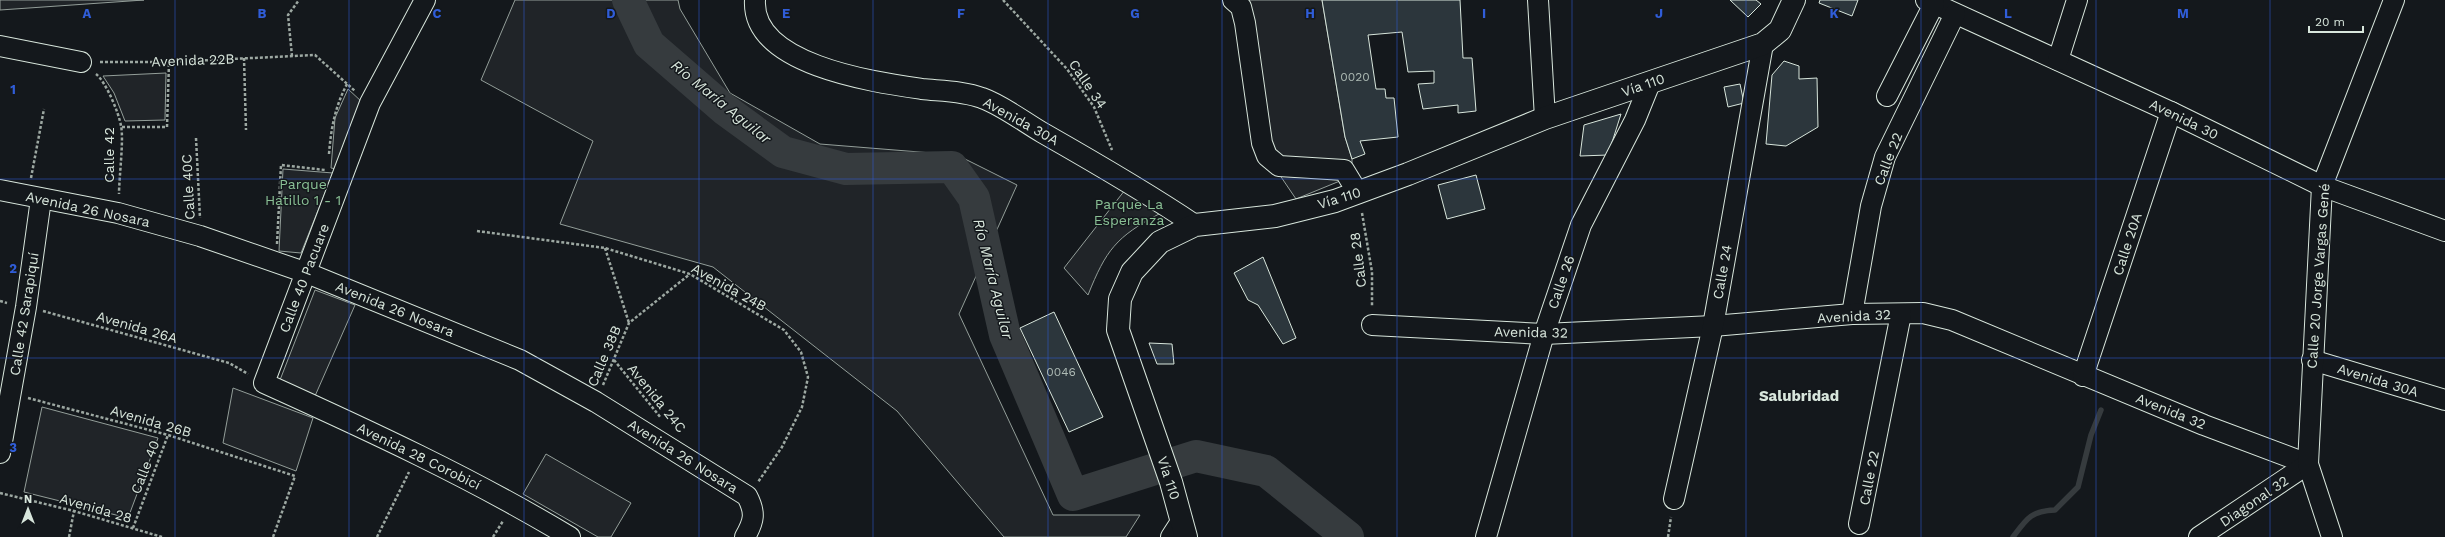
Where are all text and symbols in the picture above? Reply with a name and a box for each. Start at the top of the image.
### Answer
text: A [83,6,92,21]
text: B [258,6,267,21]
text: C [433,6,442,21]
text: D [606,6,616,21]
text: E [782,6,790,21]
text: F [957,6,965,21]
text: G [1130,6,1140,21]
text: H [1305,6,1315,21]
text: I [1482,6,1486,21]
text: J [1655,6,1663,21]
text: K [1829,6,1839,21]
text: L [2004,6,2012,21]
text: M [2177,6,2189,21]
scale bar [2309,8,2363,34]
text: 20 m [2315,15,2345,29]
street label: Avenida 22B [151,51,235,69]
water label: Río María Aguilar [667,56,776,149]
street label: Calle 34 [1066,56,1110,112]
house number: 0020 [1340,70,1370,84]
street label: Vía 110 [1619,70,1667,100]
text: 1 [10,82,16,97]
street label: Avenida 30A [980,94,1062,148]
street label: Avenida 30 [2147,95,2221,143]
street label: Calle 42 [101,127,117,183]
street label: Calle 22 [1871,130,1905,188]
street label: Calle 40C [178,154,198,220]
park label: Parque Hatillo 1 - 1 [265,176,341,208]
street label: Calle 20 Jorge Vargas Gené [2304,183,2332,369]
street label: Vía 110 [1315,184,1363,212]
street label: Avenida 26 Nosara [24,188,152,230]
park label: Parque La Esperanza [1094,196,1164,228]
street label: Calle 20A [2109,211,2145,277]
water label: Río María Aguilar [969,217,1017,342]
street label: Calle 40 Pacuare [276,221,332,335]
street label: Calle 28 [1347,231,1369,289]
street label: Calle 24 [1709,243,1735,301]
street label: Calle 42 Sarapiquí [6,251,42,377]
street label: Calle 26 [1544,253,1578,311]
street label: Avenida 24B [689,260,769,314]
street label: Avenida 26 Nosara [333,278,457,340]
street label: Avenida 32 [1817,306,1891,326]
street label: Avenida 26A [95,308,179,346]
street label: Calle 38B [584,323,624,389]
street label: Avenida 32 [1494,323,1568,341]
street label: Avenida 24C [624,360,690,436]
street label: Avenida 30A [2336,360,2420,400]
house number: 0046 [1046,365,1076,379]
district label: Salubridad [1759,387,1839,405]
street label: Avenida 32 [2134,390,2208,432]
street label: Avenida 26B [109,402,193,440]
street label: Avenida 26 Nosara [625,416,741,496]
street label: Avenida 28 Corobicí [355,419,484,493]
street label: Calle 40 [127,438,163,496]
text: 3 [9,440,17,455]
street label: Calle 22 [1856,449,1882,507]
street label: Vía 110 [1155,454,1183,502]
street label: Diagonal 32 [2217,472,2291,530]
north arrow [8,489,48,529]
street label: Avenida 28 [58,490,134,526]
text: N [24,493,32,506]

